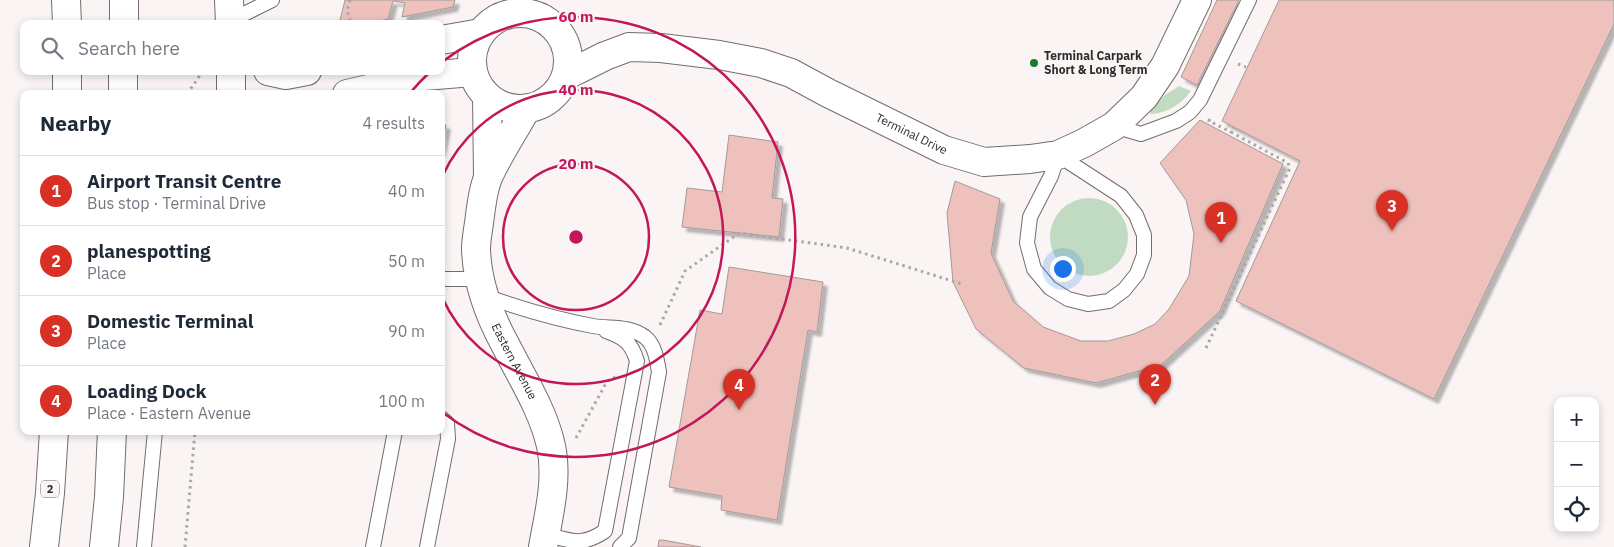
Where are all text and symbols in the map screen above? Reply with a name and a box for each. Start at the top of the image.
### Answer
text: 60 m [559,7,593,26]
search box [20,20,445,75]
icon: search [38,34,66,62]
text: Search here [78,36,180,60]
place label: Terminal Carpark Short & Long Term [1044,48,1147,77]
marker: Terminal Carpark Short & Long Term [1028,57,1040,69]
text: 40 m [559,80,593,99]
text: Nearby [40,109,111,137]
street label: Terminal Drive [873,110,950,158]
text: 4 results [362,113,425,133]
text: 20 m [559,154,593,173]
text: Airport Transit Centre [87,169,281,193]
text: 1 [51,181,61,201]
text: 40 m [388,181,425,201]
pin: 3 [1376,190,1408,231]
text: Bus stop · Terminal Drive [87,193,266,213]
pin: 1 [1205,202,1237,243]
centre of rings [567,228,585,246]
text: planespotting [87,239,211,263]
text: 2 [51,251,61,271]
text: 50 m [388,251,425,271]
your location [1050,256,1076,282]
text: Place [87,263,126,283]
text: Domestic Terminal [87,309,254,333]
text: 3 [51,321,61,341]
text: 90 m [388,321,425,341]
street label: Eastern Avenue [489,321,541,402]
text: Place [87,333,126,353]
pin: 2 [1139,364,1171,405]
pin: 4 [723,369,755,410]
text: Loading Dock [87,379,206,403]
text: 4 [51,391,61,411]
text: 100 m [378,391,425,411]
map controls [1554,397,1599,532]
button: + [1554,397,1599,442]
text: Place · Eastern Avenue [87,403,251,423]
button: − [1554,442,1599,487]
road number: 2 [41,480,59,498]
button: locate [1554,487,1599,532]

